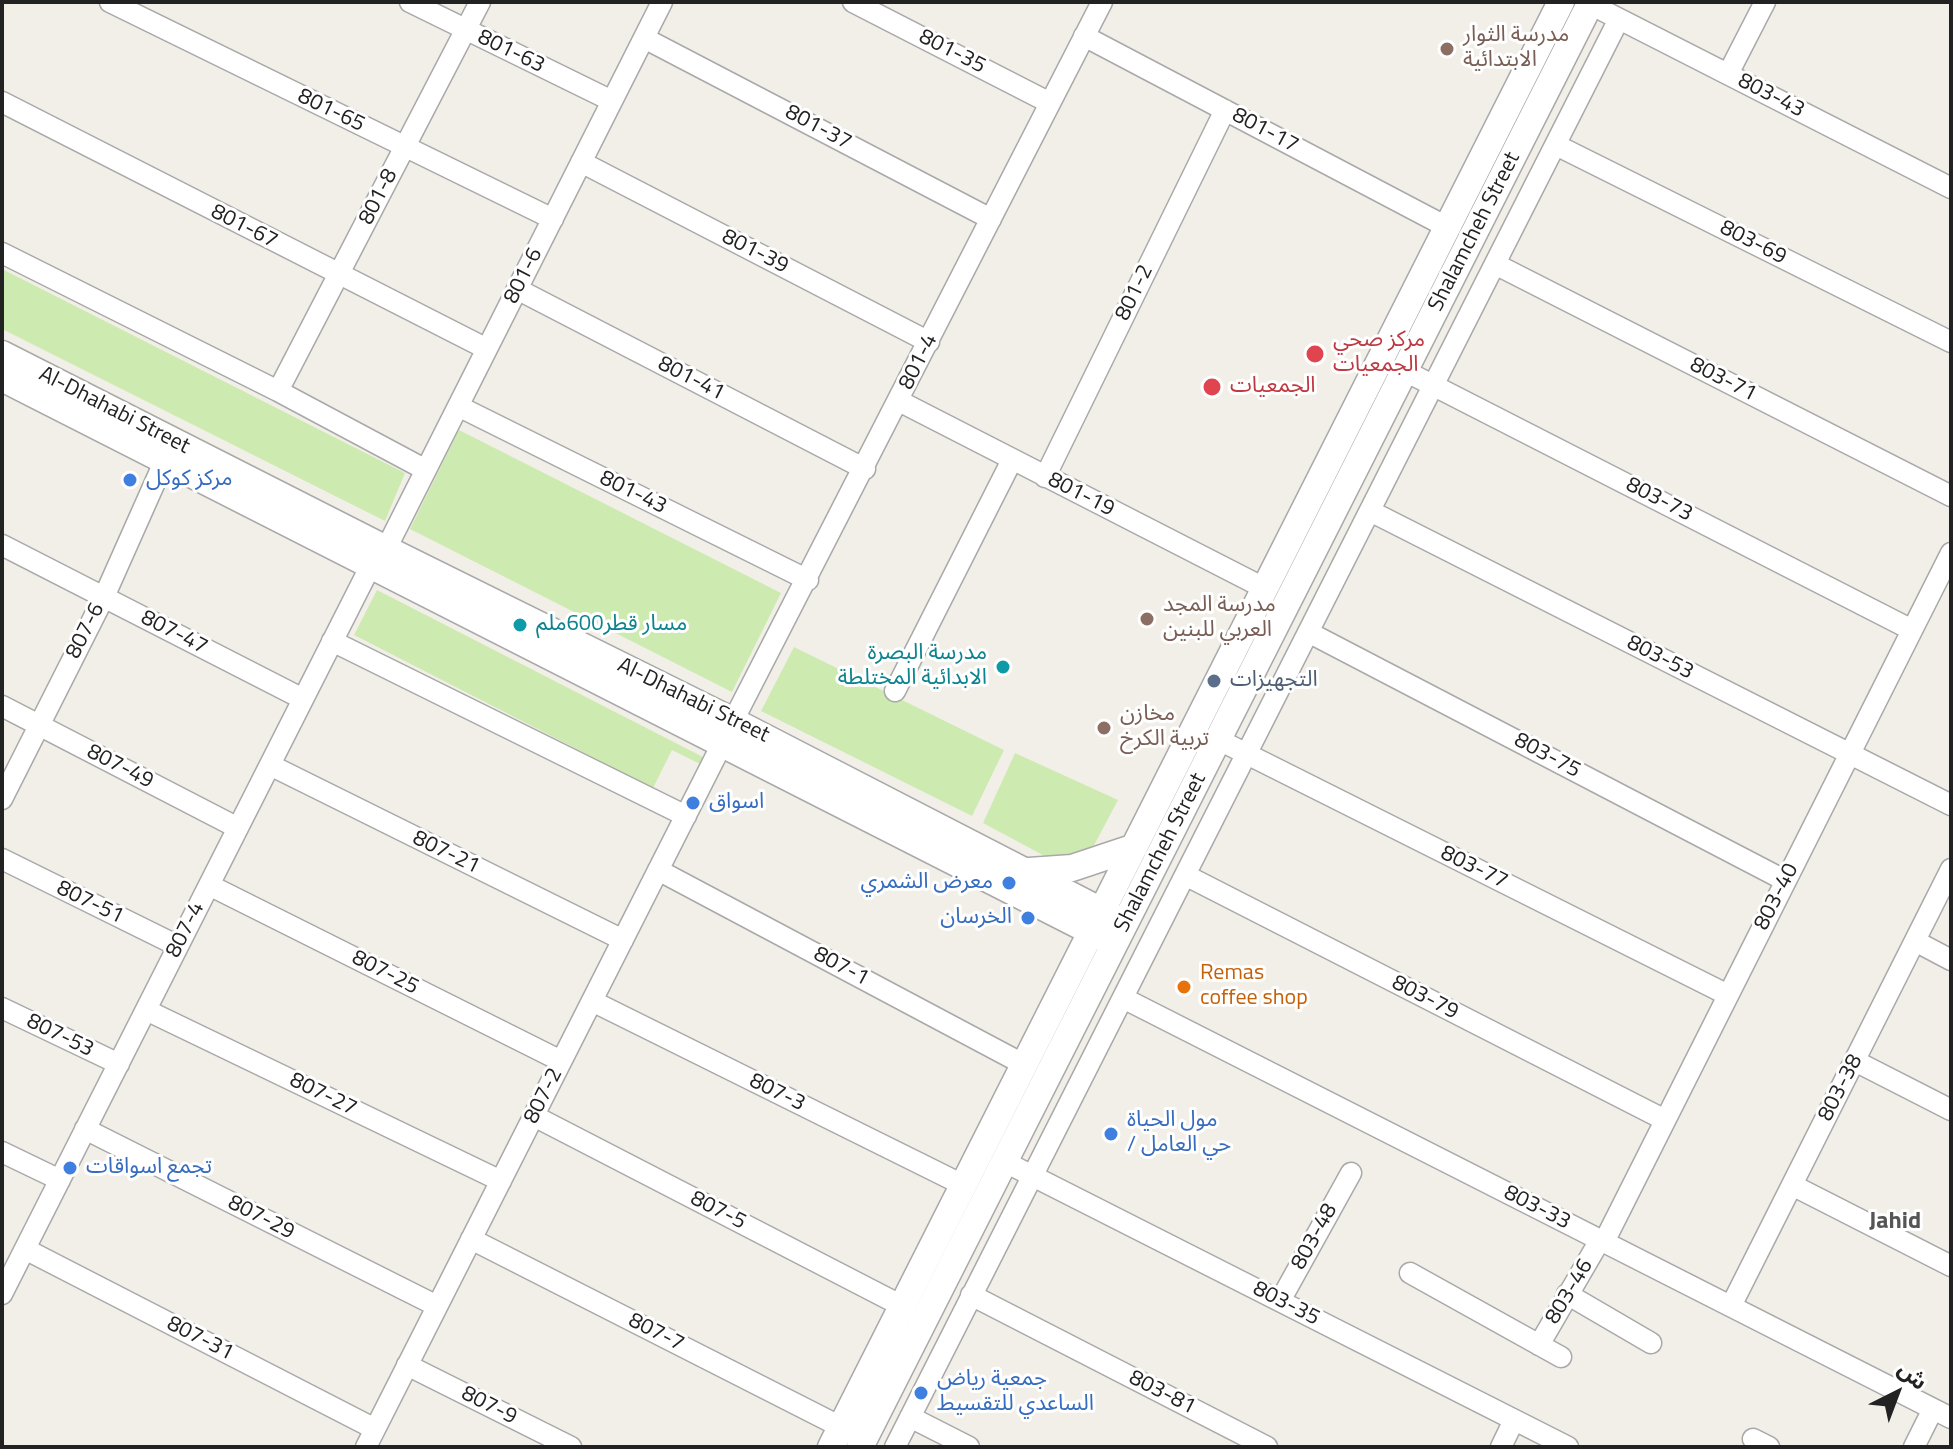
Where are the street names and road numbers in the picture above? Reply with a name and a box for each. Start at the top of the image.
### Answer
street label: 801-35 [914,24,990,80]
street label: 801-63 [473,25,549,79]
street label: 803-43 [1733,68,1809,124]
street label: 801-65 [293,84,369,138]
street label: 801-37 [780,100,856,156]
street label: 801-17 [1227,103,1303,159]
street label: Shalamcheh Street [1423,148,1527,316]
street label: 801-8 [354,165,404,229]
street label: 801-67 [206,199,282,255]
street label: 803-69 [1715,215,1791,271]
street label: 801-39 [717,224,793,280]
street label: 801-6 [499,244,549,308]
street label: 801-2 [1110,261,1160,325]
street label: 801-4 [894,330,944,394]
street label: 801-41 [653,351,729,407]
street label: 803-71 [1685,352,1761,408]
street label: Al-Dhahabi Street [34,362,194,460]
street label: 801-43 [595,466,671,520]
street label: 801-19 [1043,467,1119,523]
street label: 803-73 [1621,472,1697,528]
street label: 807-6 [61,599,111,663]
street label: 807-47 [136,605,212,661]
street label: 803-53 [1622,630,1698,686]
street label: Al-Dhahabi Street [613,653,773,749]
street label: 803-75 [1509,728,1585,784]
street label: 807-49 [82,739,158,795]
street label: Shalamcheh Street [1109,769,1213,937]
street label: 807-21 [408,826,484,880]
street label: 803-77 [1436,841,1512,895]
street label: 803-40 [1749,859,1805,935]
street label: 807-51 [52,876,128,930]
street label: 807-4 [161,898,211,962]
street label: 807-1 [809,942,873,992]
street label: 807-25 [347,945,423,1001]
street label: 803-79 [1387,970,1463,1026]
street label: 807-53 [22,1009,98,1063]
street label: 803-38 [1813,1050,1869,1126]
street label: 807-2 [519,1064,569,1128]
street label: 807-27 [285,1068,361,1122]
street label: 807-3 [745,1068,809,1118]
street label: 803-33 [1499,1180,1575,1236]
street label: 807-5 [686,1186,750,1236]
street label: 807-29 [223,1190,299,1246]
street label: 803-48 [1286,1199,1344,1275]
street label: 803-46 [1540,1255,1600,1329]
street label: 803-35 [1248,1276,1324,1332]
street label: 807-7 [624,1308,688,1358]
street label: 807-31 [162,1311,238,1367]
street label: 803-81 [1124,1365,1200,1421]
street label: 807-9 [457,1381,521,1431]

